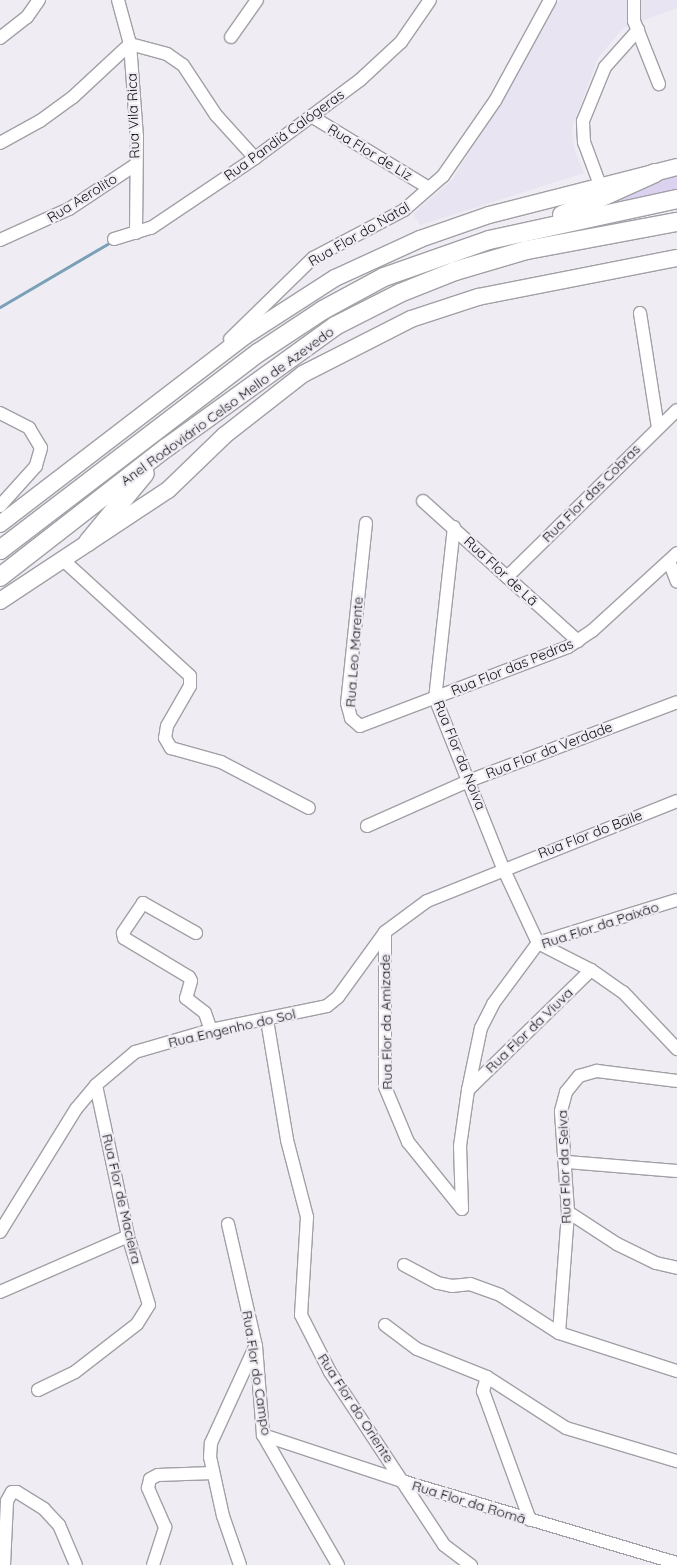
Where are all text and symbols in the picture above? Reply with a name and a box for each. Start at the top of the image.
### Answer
street label: Rua Vila Rica [123,73,143,159]
street label: Rua Pandiá Calógeras [221,86,347,184]
street label: Rua Flor de Liz [325,120,415,184]
street label: Rua Aerolito [44,170,120,226]
street label: Rua Flor do Natal [305,198,413,270]
street label: Anel Rodoviário Celso Mello de Azevedo [117,323,337,489]
street label: Rua Flor das Cobras [538,440,644,546]
street label: Rua Flor de Lã [461,533,541,609]
street label: Rua Leo Marente [342,596,366,708]
street label: Rua Flor das Pedras [448,635,576,699]
street label: Rua Flor da Noiva [430,698,490,812]
street label: Rua Flor da Verdade [483,718,615,782]
street label: Rua Flor do Baile [535,806,645,862]
street label: Rua Flor da Paixão [539,898,661,952]
street label: Rua Flor da Amizade [376,954,396,1090]
street label: Rua Flor da Viuva [482,984,576,1076]
street label: Rua Engenho do Sol [167,1005,297,1051]
street label: Rua Flor da Seiva [554,1110,574,1224]
street label: Rua Flor de Macieira [99,1132,145,1266]
street label: Rua Flor do Campo [239,1309,275,1437]
street label: Rua Flor do Oriente [314,1350,398,1466]
street label: Rua Flor da Romã [410,1477,528,1527]

